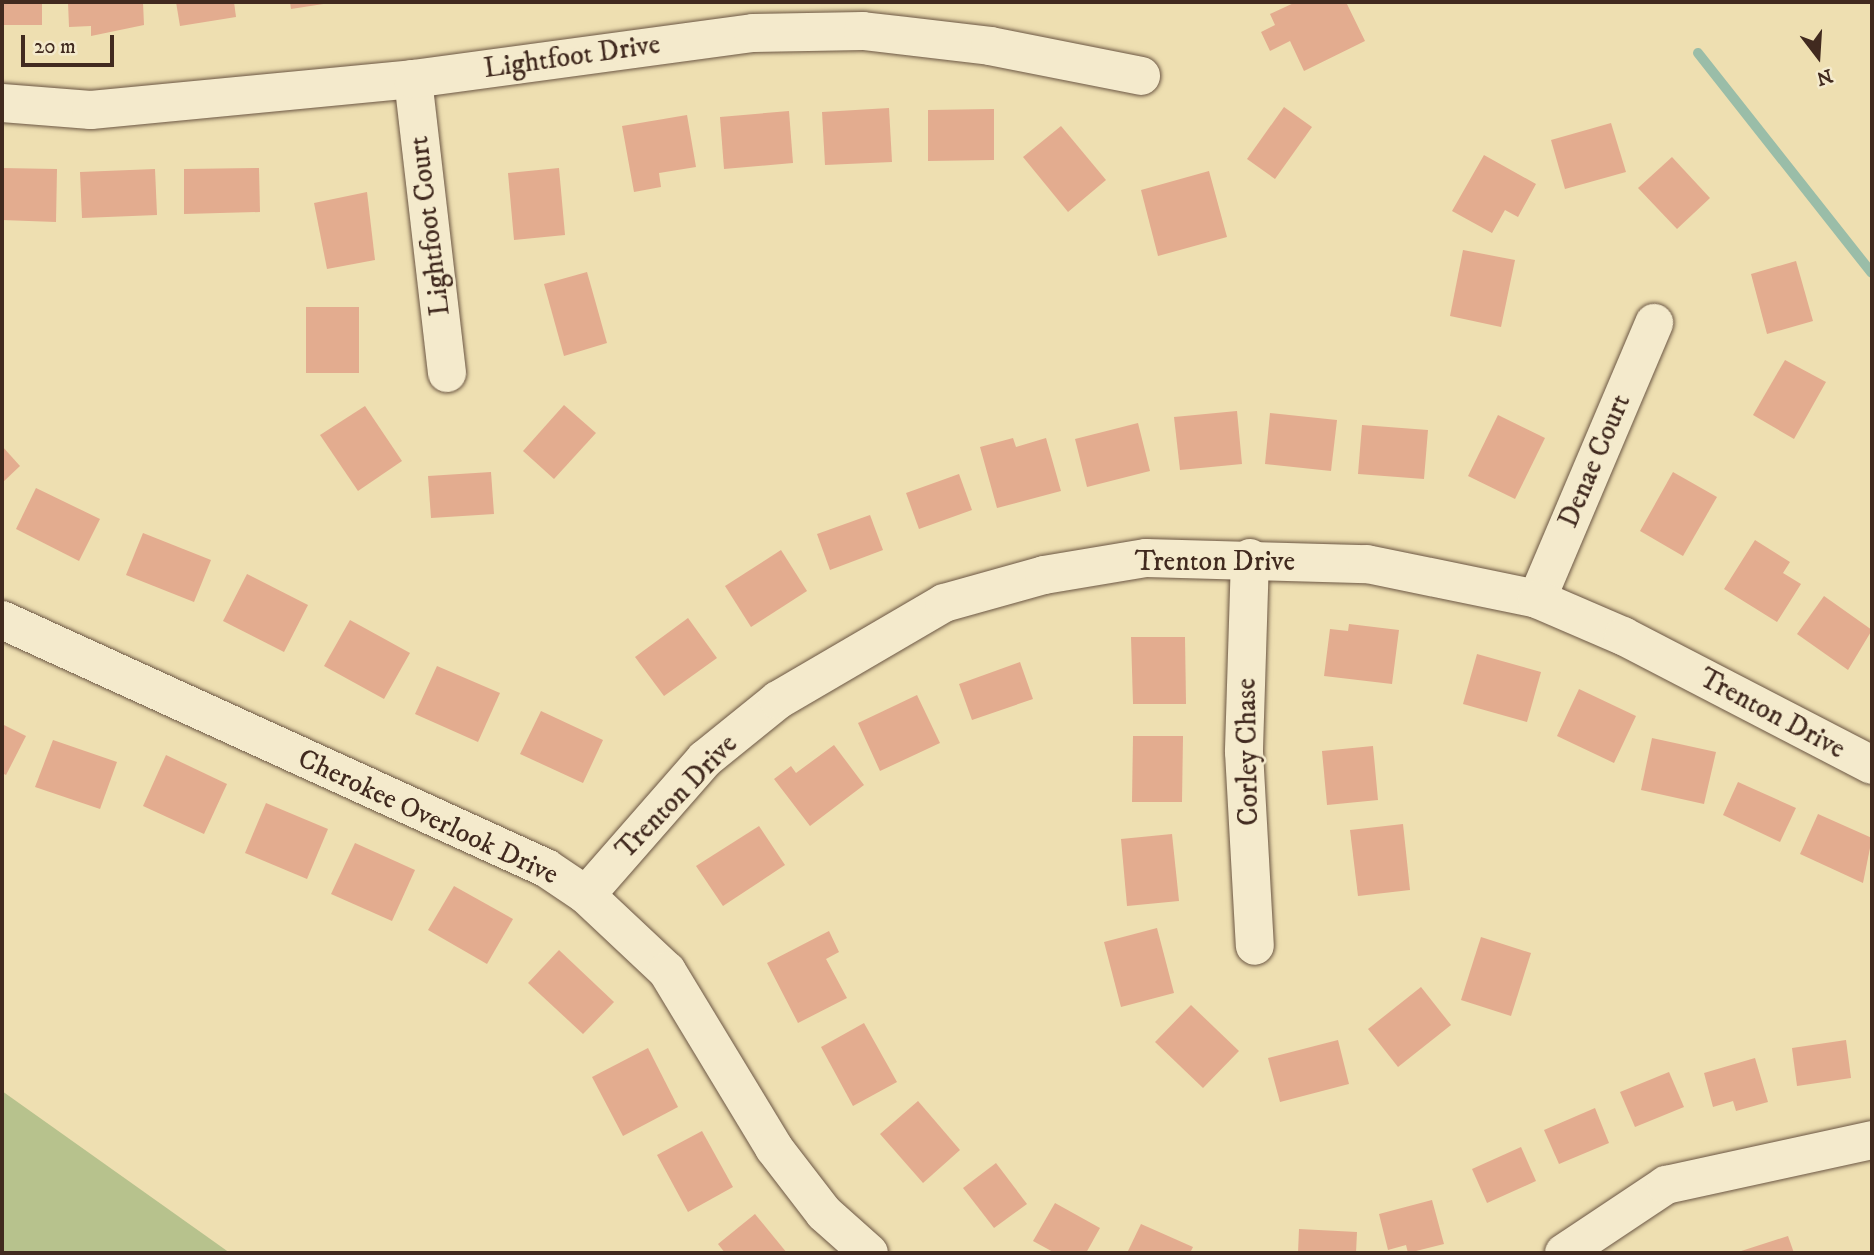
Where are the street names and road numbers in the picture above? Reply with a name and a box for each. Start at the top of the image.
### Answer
street label: Lightfoot Drive [482,28,662,86]
street label: Lightfoot Court [402,134,458,318]
street label: Denae Court [1552,389,1638,533]
street label: Trenton Drive [1135,545,1295,579]
street label: Trenton Drive [1693,662,1851,766]
street label: Corley Chase [1230,678,1266,826]
street label: Trenton Drive [609,728,745,866]
street label: Cherokee Overlook Drive [293,742,563,892]

